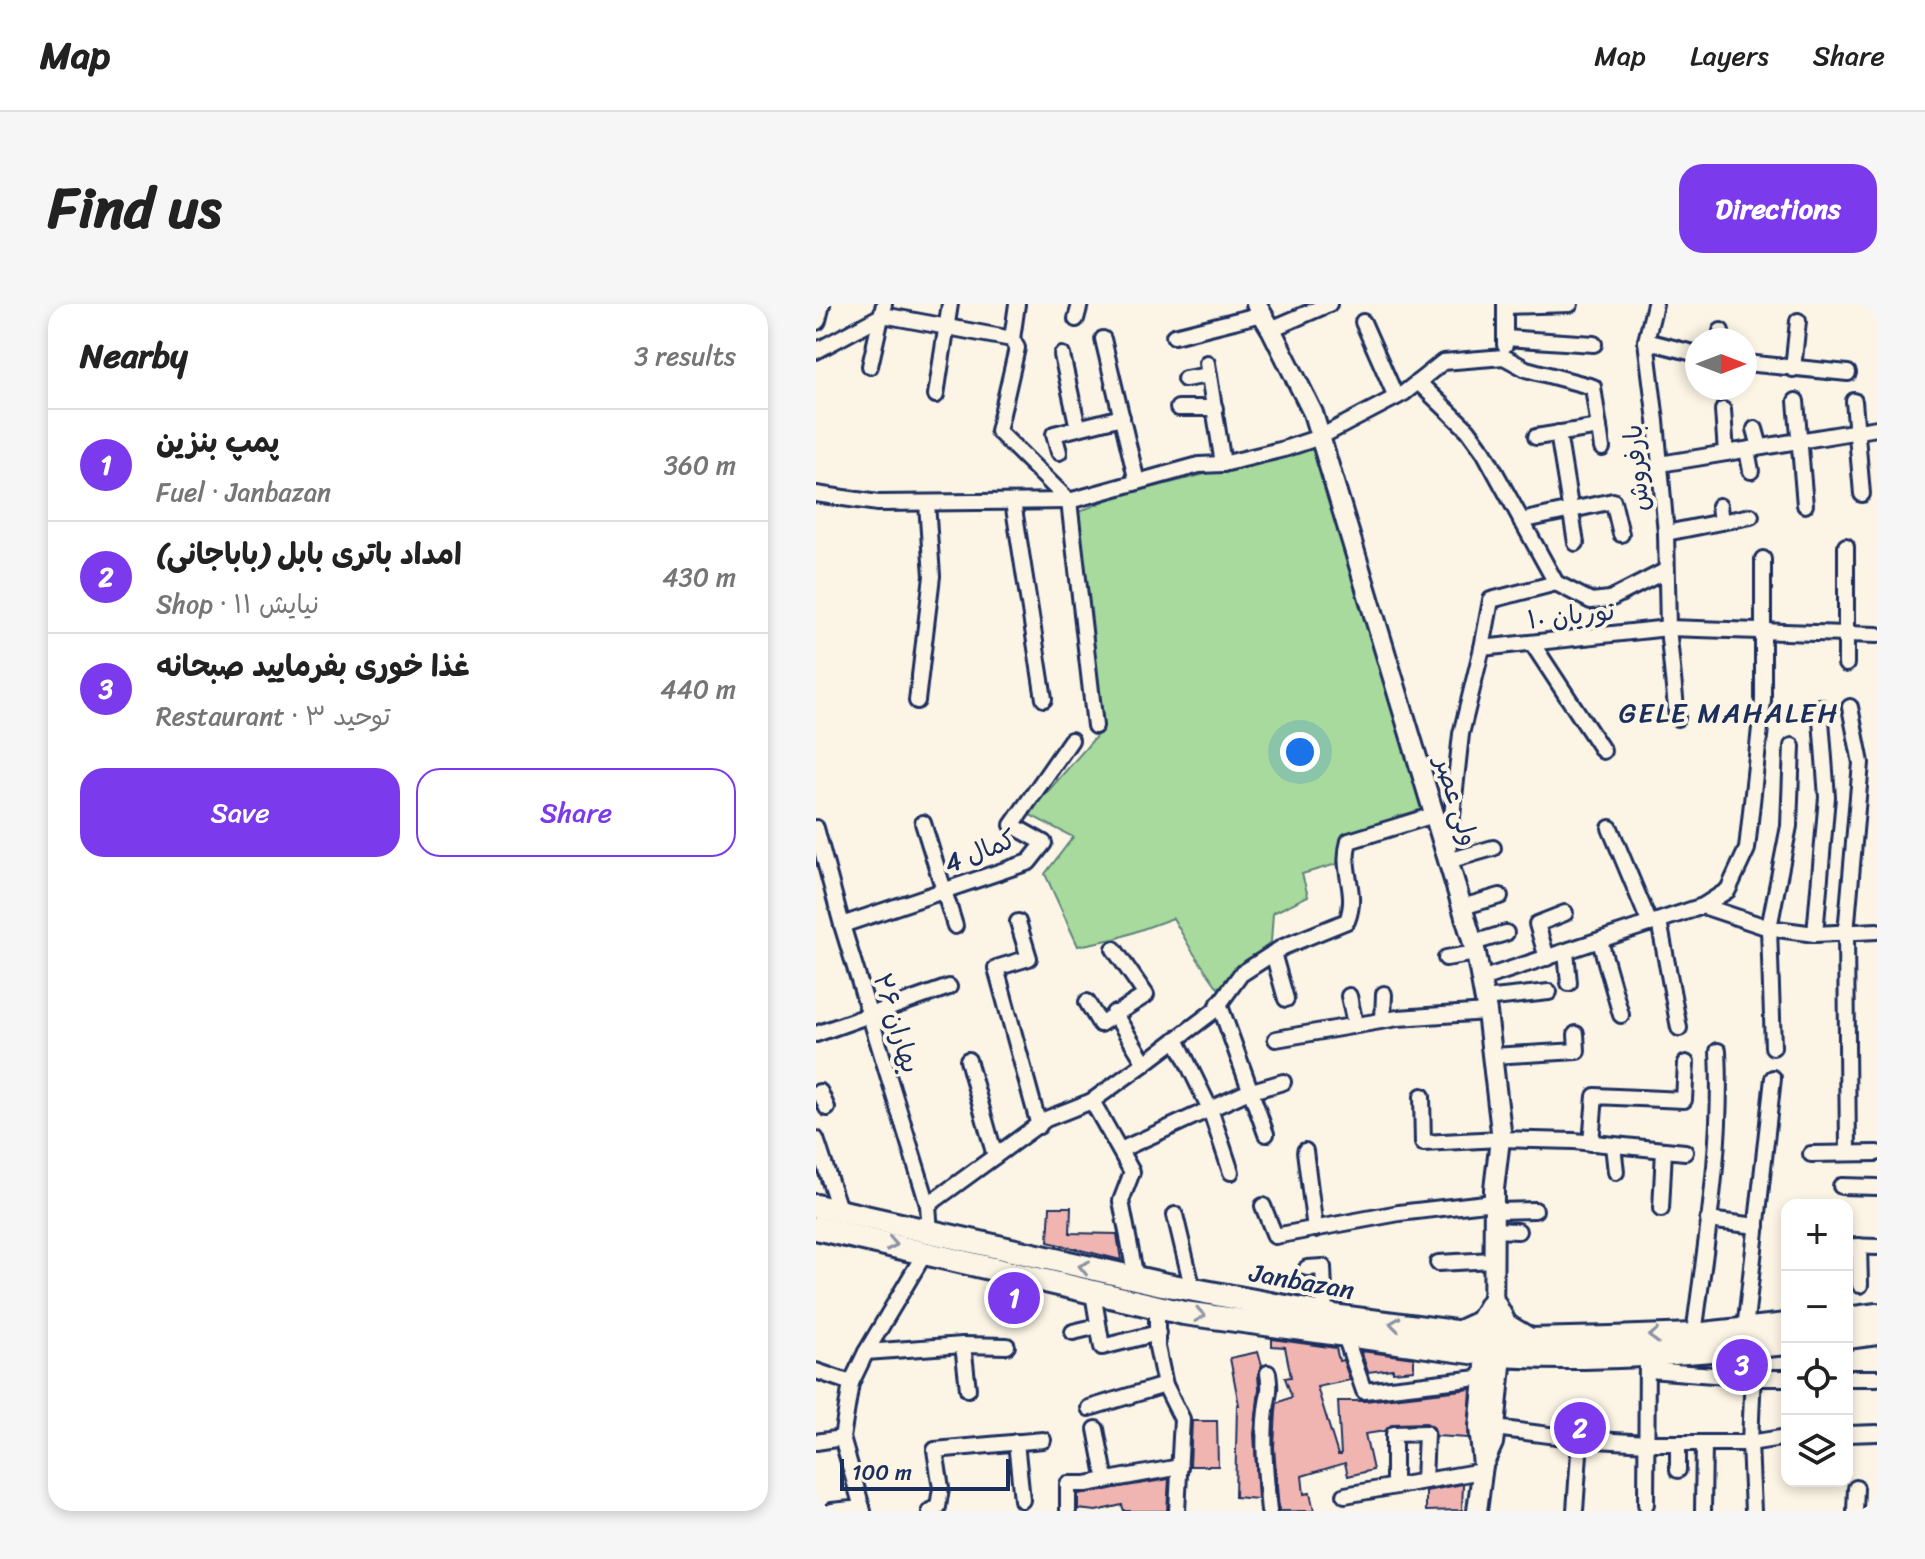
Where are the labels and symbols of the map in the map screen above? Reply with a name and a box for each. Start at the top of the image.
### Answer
north arrow [1685,328,1757,400]
street label: بارفروش [1609,422,1663,514]
street label: نوریان ۱۰ [1525,588,1617,642]
district label: GELE MAHALEH [1619,688,1839,737]
your location [1280,732,1320,772]
street label: ولی عصر [1421,748,1492,852]
street label: کمال 4 [937,816,1023,886]
street label: بهاران ۲۶ [860,967,934,1079]
one-way arrow [885,1235,899,1252]
street label: Janbazan [1245,1249,1358,1313]
one-way arrow [1078,1259,1091,1276]
pin: 1 [988,1268,1040,1328]
one-way arrow [1193,1306,1207,1323]
one-way arrow [1388,1315,1401,1332]
one-way arrow [1647,1328,1659,1345]
pin: 3 [1716,1335,1768,1395]
pin: 2 [1554,1398,1606,1458]
scale bar [840,1455,1010,1491]

